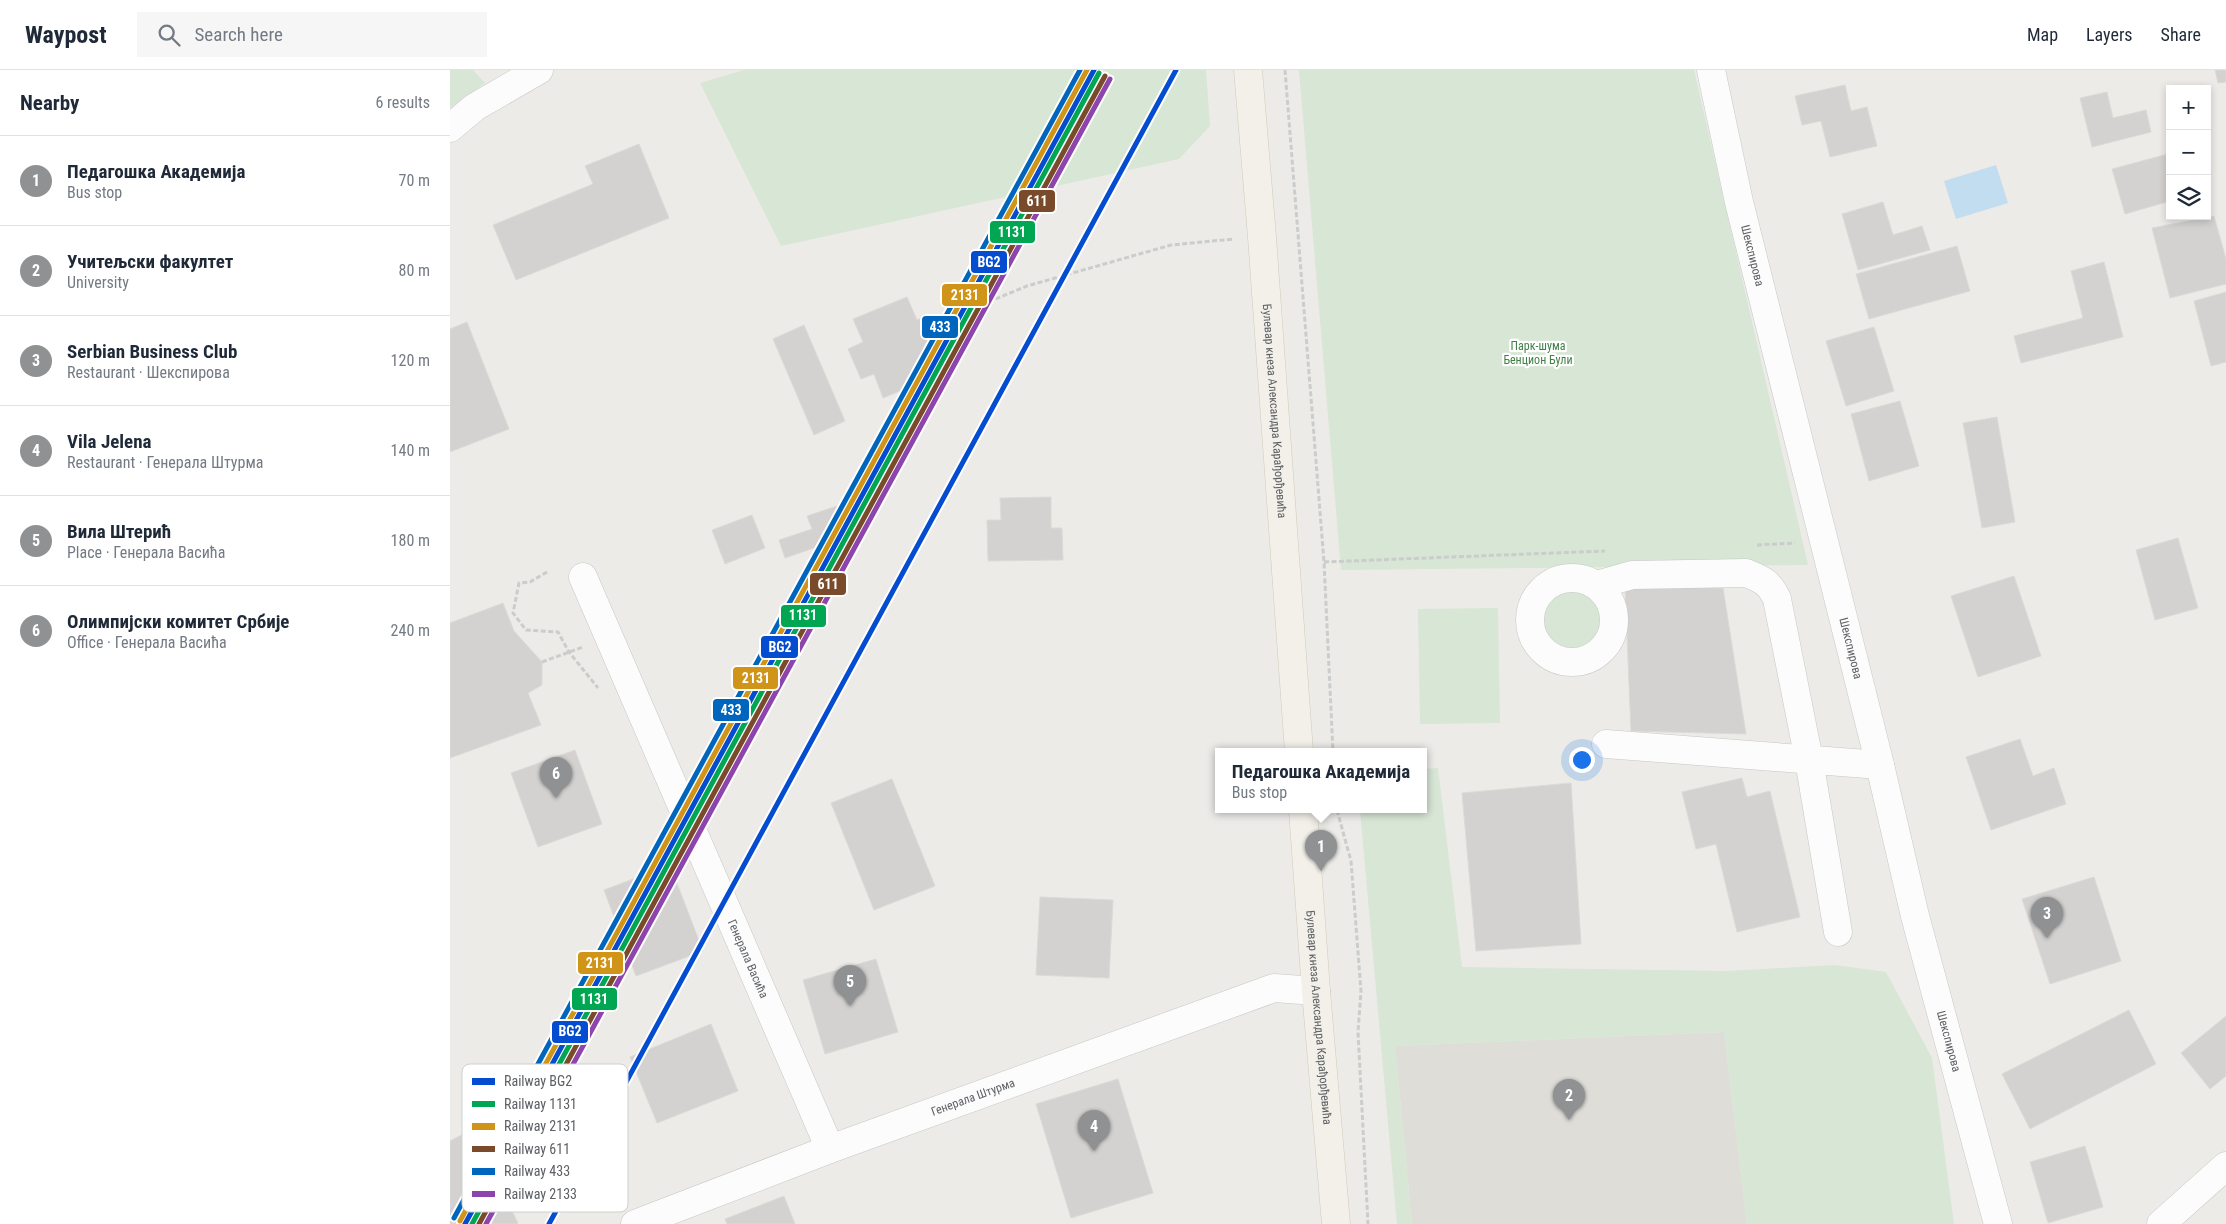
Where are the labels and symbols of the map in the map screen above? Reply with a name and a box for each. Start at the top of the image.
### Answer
line badge: 611 [1018,189,1056,213]
text: 611 [1026,193,1048,209]
line badge: 1131 [989,220,1036,244]
street label: Шекспирова [1738,223,1767,288]
text: 1131 [998,224,1026,240]
line badge: BG2 [970,250,1008,274]
text: BG2 [977,254,1001,270]
line badge: 2131 [941,283,988,307]
text: 2131 [951,287,979,303]
street label: Булевар кнеза Александра Карађорђевића [1260,303,1289,519]
line badge: 433 [921,315,959,339]
text: 433 [929,319,951,335]
park label: Парк-шума Бенцион Були [1503,339,1573,367]
line badge: 611 [809,572,847,596]
text: 611 [817,576,839,592]
line badge: 1131 [780,604,827,628]
text: 1131 [789,607,817,623]
street label: Шекспирова [1836,616,1865,681]
line badge: BG2 [760,635,799,659]
text: BG2 [768,639,792,655]
line badge: 2131 [732,666,779,690]
text: 2131 [742,670,770,686]
line badge: 433 [712,698,750,722]
text: 433 [720,702,742,718]
your location [1569,747,1595,773]
pin: 6 [540,757,572,798]
pin: 1 [1305,830,1337,871]
pin: 3 [2031,897,2063,938]
street label: Булевар кнеза Александра Карађорђевића [1303,910,1334,1125]
street label: Генерала Васића [725,918,771,1001]
line badge: 2131 [577,951,624,975]
text: 2131 [586,955,614,971]
pin: 5 [834,965,866,1006]
line badge: 1131 [571,987,618,1011]
text: 1131 [580,991,608,1007]
street label: Шекспирова [1934,1009,1964,1074]
line badge: BG2 [551,1020,589,1044]
text: BG2 [558,1023,582,1039]
legend [462,1064,628,1212]
text: Railway BG2 [504,1073,572,1089]
street label: Генерала Штурма [929,1076,1017,1119]
pin: 2 [1553,1079,1585,1120]
text: Railway 1131 [504,1096,577,1112]
pin: 4 [1078,1110,1110,1151]
text: Railway 2131 [504,1118,577,1134]
text: Railway 611 [504,1141,570,1157]
text: Railway 433 [504,1163,570,1179]
text: Railway 2133 [504,1186,577,1202]

